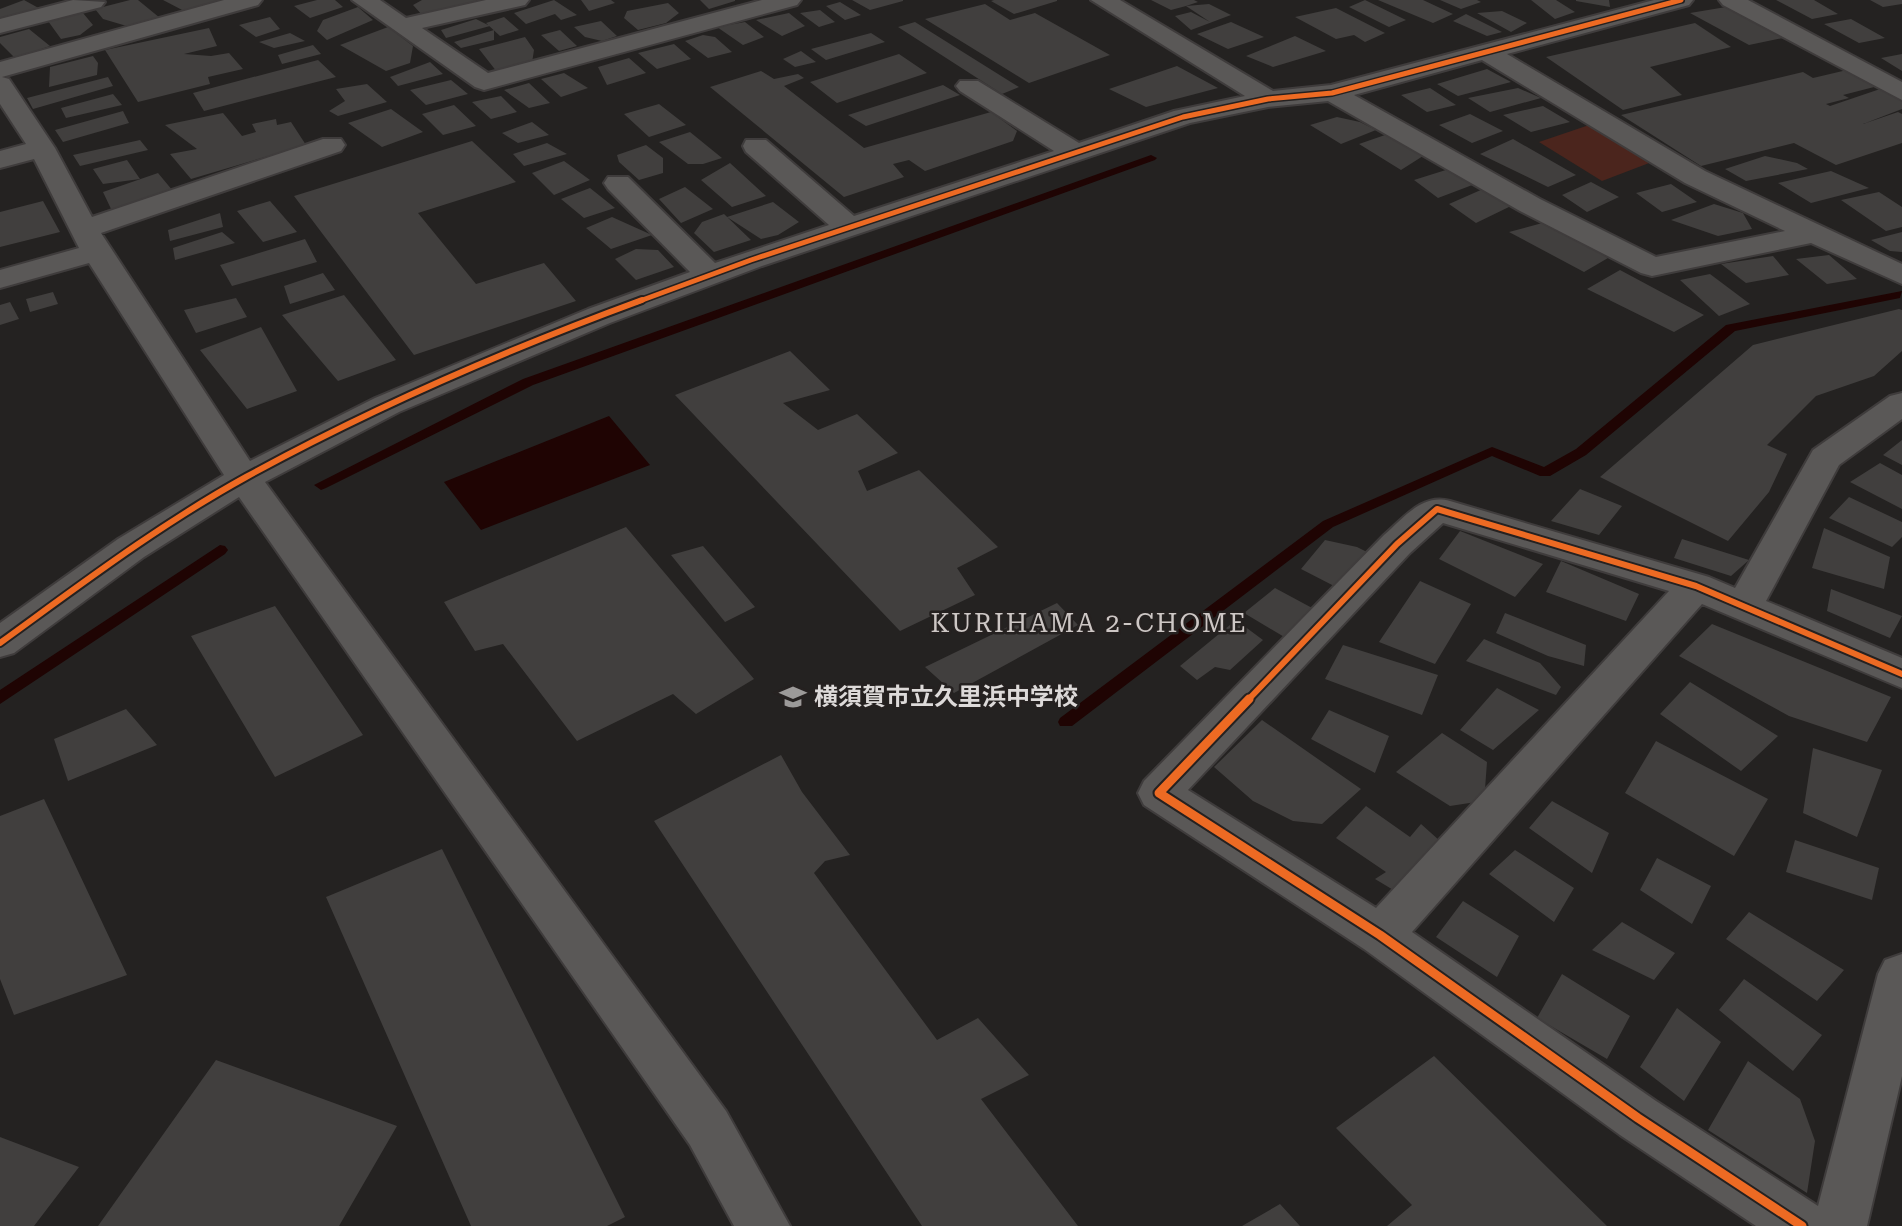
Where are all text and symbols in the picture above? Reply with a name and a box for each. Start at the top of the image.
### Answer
district label: KURIHAMA 2-CHOME [930,608,1248,638]
school or university icon: 横須賀市立久里浜中学校 [778,682,808,712]
place label: 横須賀市立久里浜中学校 [814,683,1078,711]

